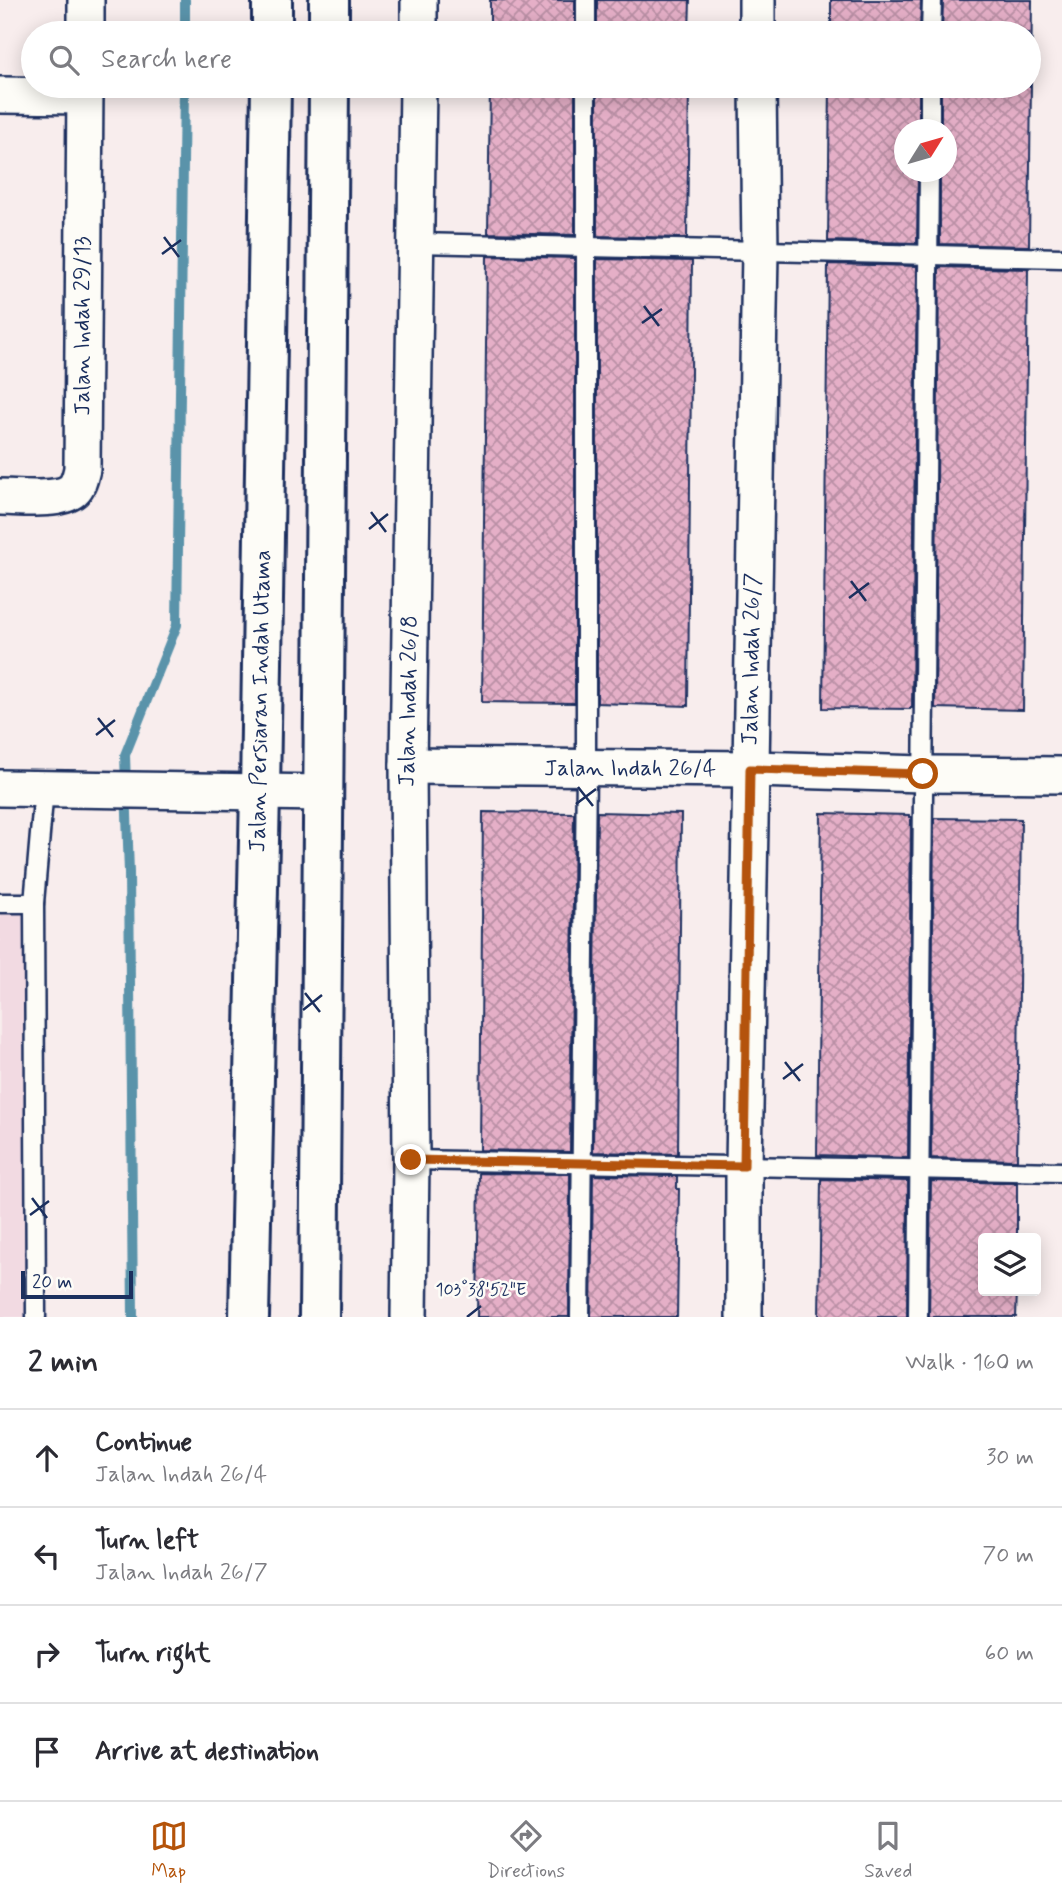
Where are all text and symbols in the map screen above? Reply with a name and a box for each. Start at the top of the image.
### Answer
search box [21,21,1041,98]
icon: search [45,41,83,79]
text: Search here [101,43,232,77]
north arrow [894,119,957,182]
street label: Jalan Indah 29/13 [68,236,98,416]
street label: Jalan Persiaran Indah Utama [243,549,279,853]
street label: Jalan Indah 26/7 [735,572,769,746]
street label: Jalan Indah 26/8 [393,615,425,787]
street label: Jalan Indah 26/4 [544,754,716,784]
route start [907,758,938,789]
route end [395,1144,426,1175]
map controls [978,1233,1041,1296]
button: layers [978,1233,1041,1296]
scale bar [21,1268,133,1300]
text: 20 m [32,1270,72,1295]
text: 103°38'52"E [436,1278,526,1302]
text: 2 min [28,1343,98,1382]
text: Walk · 160 m [905,1348,1034,1378]
text: Continue [95,1426,192,1460]
icon: ahead [28,1439,66,1477]
text: 30 m [986,1443,1034,1473]
text: Jalan Indah 26/4 [95,1460,267,1490]
text: Turn left [95,1524,199,1558]
icon: left [28,1537,66,1575]
text: 70 m [982,1541,1034,1571]
text: Jalan Indah 26/7 [95,1558,268,1588]
icon: right [28,1635,66,1673]
text: Turn right [95,1637,211,1671]
text: 60 m [985,1639,1034,1669]
icon: arrive [28,1733,66,1771]
text: Arrive at destination [95,1735,319,1769]
tab: Map [150,1817,188,1884]
tab: Directions [487,1817,565,1884]
tab: Saved [864,1817,912,1884]

